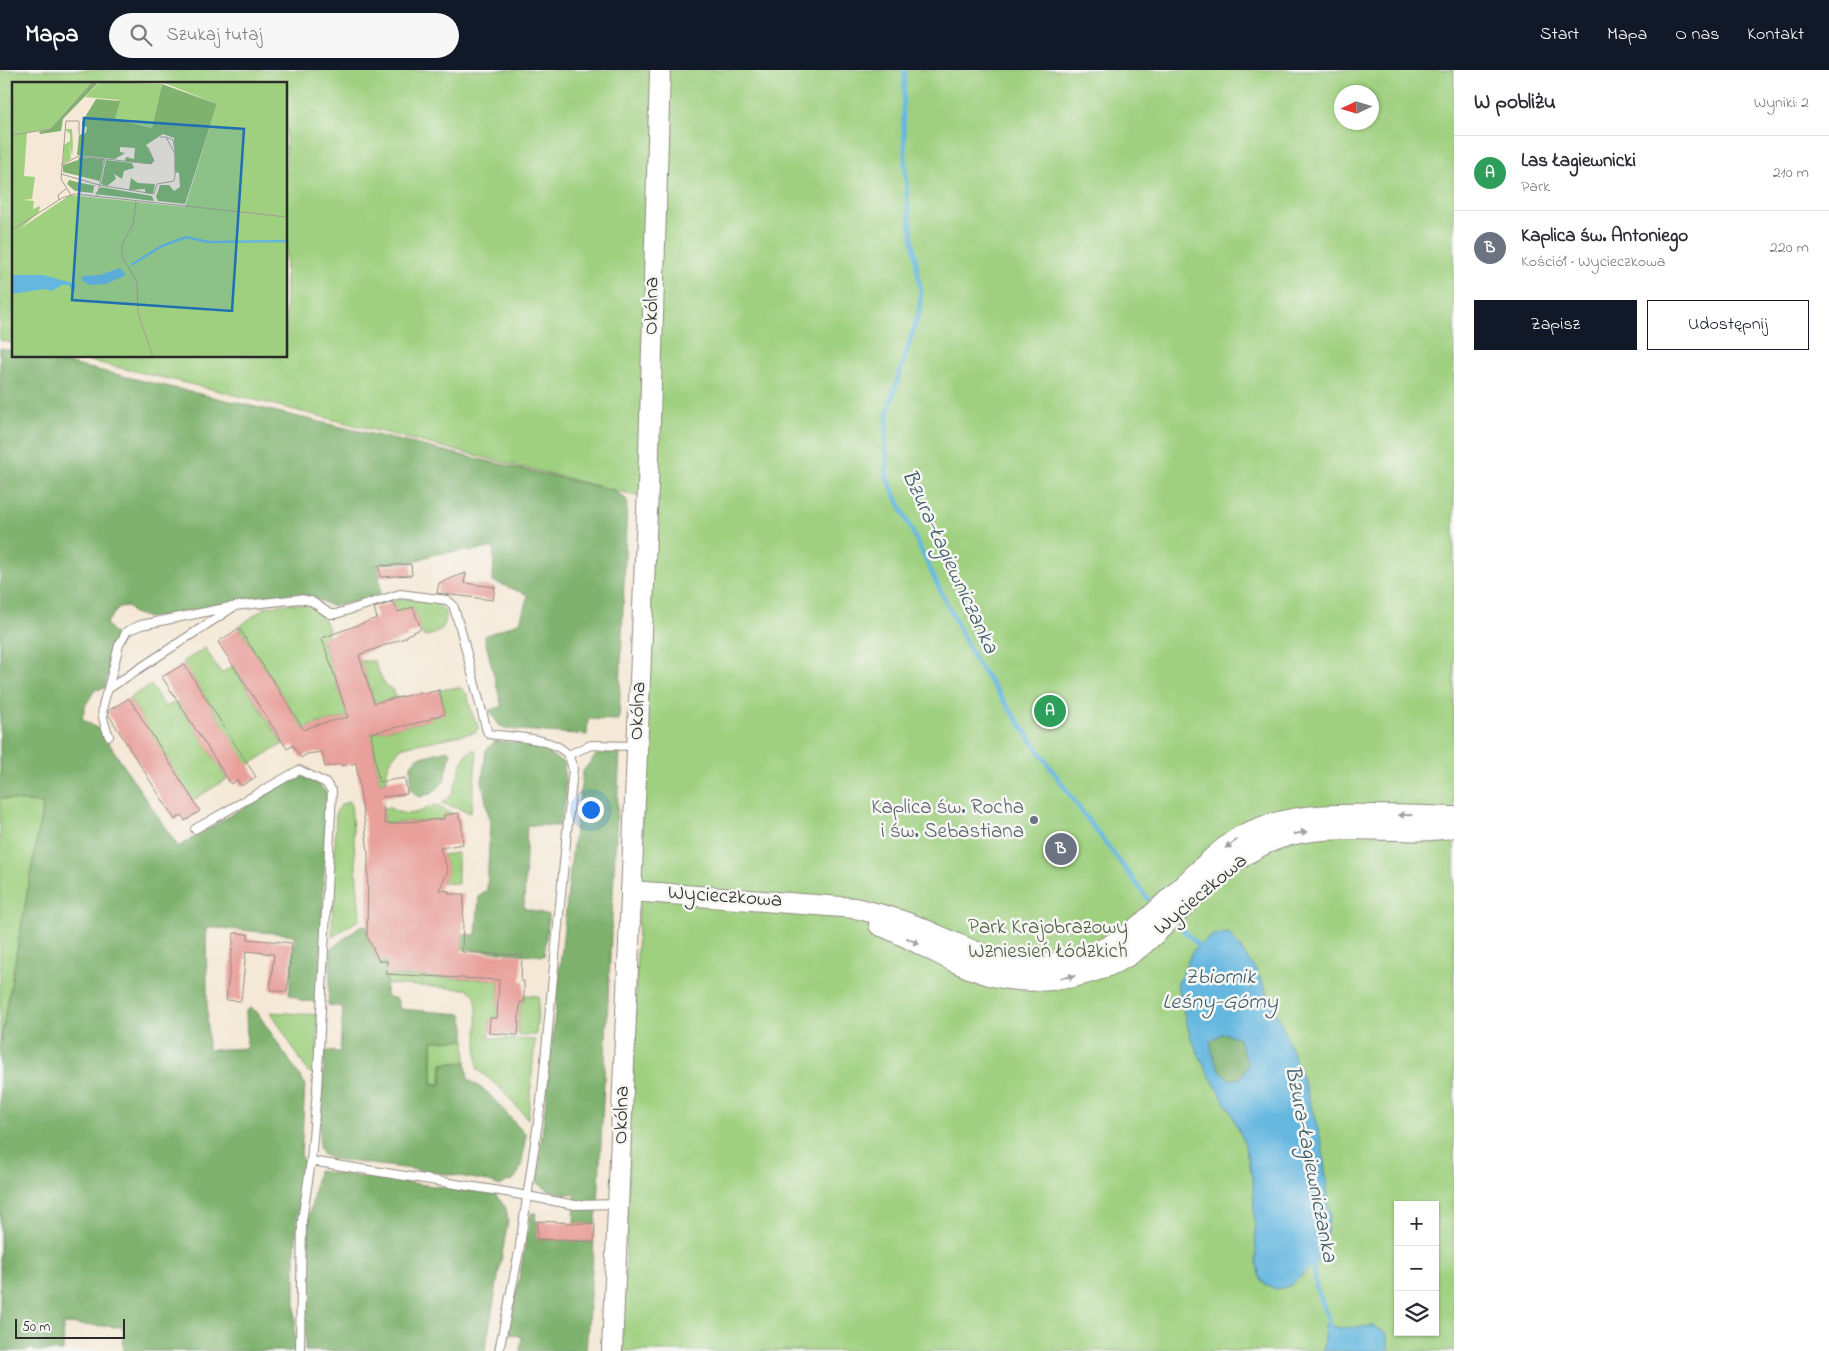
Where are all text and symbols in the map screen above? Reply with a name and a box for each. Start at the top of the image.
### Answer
search box [109,13,459,58]
text: Mapa [25,18,79,53]
icon: search [127,21,155,49]
text: Szukaj tutaj [167,22,262,49]
text: Start [1540,22,1579,48]
text: Mapa [1607,22,1647,48]
text: O nas [1675,22,1719,48]
text: Kontakt [1747,22,1804,48]
inset map [12,82,288,358]
north arrow [1334,85,1379,130]
text: W pobliżu [1474,88,1556,118]
text: Wyniki: 2 [1754,91,1809,115]
text: Las Łagiewnicki [1521,148,1636,175]
text: A [1485,161,1495,185]
text: 210 m [1773,161,1809,185]
text: Park [1521,175,1550,199]
text: Kaplica św. Antoniego [1521,223,1688,250]
text: B [1485,236,1495,260]
text: 220 m [1770,236,1809,260]
text: Kościół · Wycieczkowa [1521,250,1665,274]
street label: Okólna [636,276,668,336]
button: Zapisz [1474,300,1637,350]
button: Udostępnij [1647,300,1809,350]
water label: Bzura-Łagiewniczanka [892,465,1006,660]
street label: Okólna [621,681,655,741]
pin: A [1034,692,1066,730]
place label: Kaplica św. Rocha i św. Sebastiana [871,793,1024,847]
your location [578,797,604,823]
one-way arrow [1397,811,1413,819]
marker: Kaplica św. Rocha i św. Sebastiana [1028,814,1040,826]
one-way arrow [1293,829,1308,837]
pin: B [1045,830,1077,868]
one-way arrow [1225,838,1238,849]
street label: Wycieczkowa [1148,847,1256,945]
street label: Wycieczkowa [667,878,783,918]
park label: Park Krajobrazowy Wzniesień Łódzkich [968,913,1128,967]
one-way arrow [906,937,920,945]
water label: Zbiornik Leśny-Górny [1162,962,1279,1019]
one-way arrow [1060,973,1076,981]
water label: Bzura-Łagiewniczanka [1275,1063,1345,1266]
street label: Okólna [606,1085,638,1145]
map controls [1394,1201,1439,1336]
button: + [1394,1201,1439,1246]
button: − [1394,1246,1439,1291]
button: layers [1394,1291,1439,1336]
scale bar [15,1316,125,1339]
text: 50 m [22,1317,50,1338]

